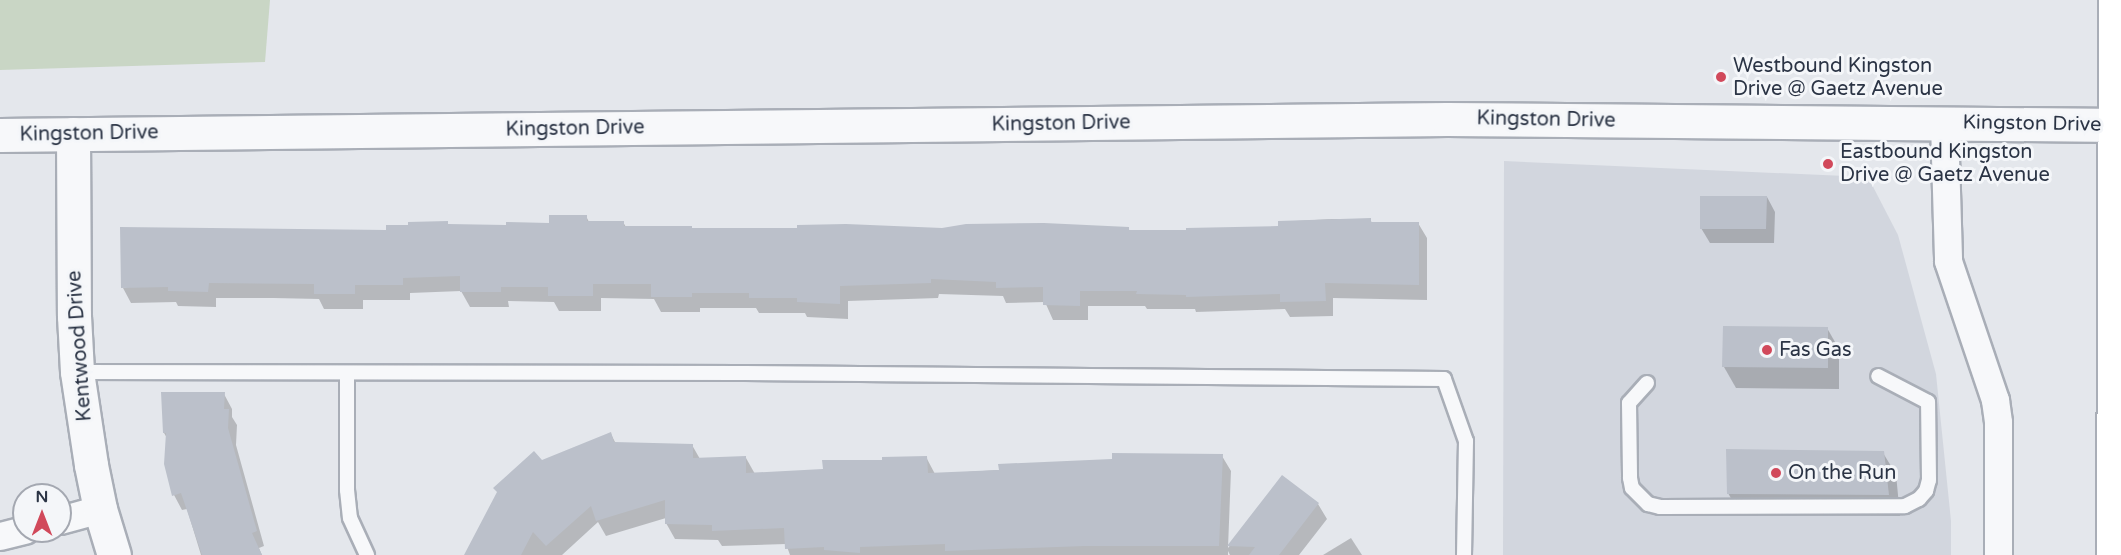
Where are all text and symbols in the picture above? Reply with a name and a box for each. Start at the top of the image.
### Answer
place label: Westbound Kingston Drive @ Gaetz Avenue [1733,54,1943,101]
marker: Westbound Kingston Drive @ Gaetz Avenue [1714,70,1728,84]
street label: Kingston Drive [1476,107,1616,133]
street label: Kingston Drive [991,111,1131,137]
street label: Kingston Drive [1962,111,2102,137]
street label: Kingston Drive [505,116,645,142]
street label: Kingston Drive [19,121,159,147]
place label: Eastbound Kingston Drive @ Gaetz Avenue [1840,140,2050,187]
marker: Eastbound Kingston Drive @ Gaetz Avenue [1821,157,1835,171]
street label: Kentwood Drive [63,270,97,422]
place label: Fas Gas [1779,338,1852,362]
marker: Fas Gas [1760,343,1774,357]
place label: On the Run [1788,461,1896,485]
marker: On the Run [1769,466,1783,480]
north arrow [12,483,72,543]
text: N [36,487,48,507]

